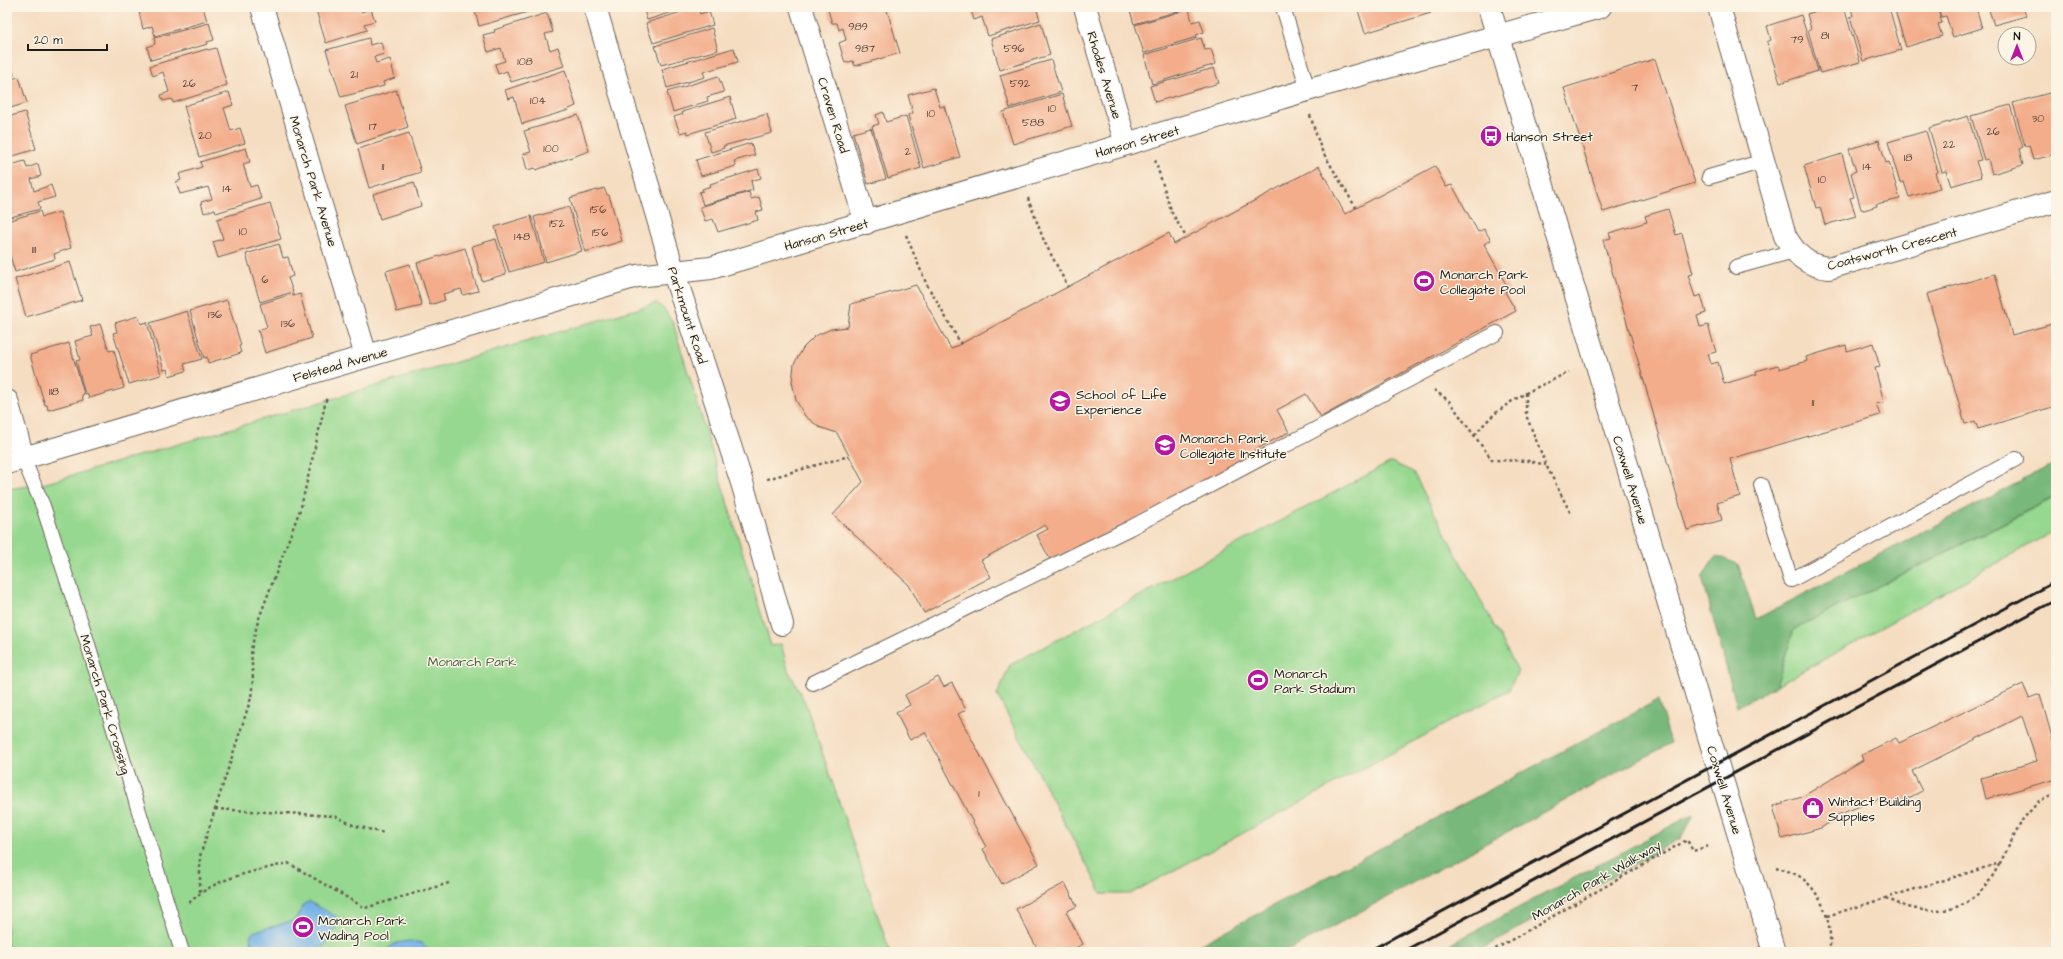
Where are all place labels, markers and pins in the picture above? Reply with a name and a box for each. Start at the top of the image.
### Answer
bus stop icon: Hanson Street [1478,123,1504,149]
place label: Hanson Street [1506,128,1593,146]
place label: Monarch Park Collegiate Pool [1440,266,1528,300]
sports icon: Monarch Park Collegiate Pool [1411,268,1437,294]
place label: School of Life Experience [1076,386,1167,419]
school or university icon: School of Life Experience [1047,388,1073,414]
place label: Monarch Park Collegiate Institute [1180,430,1287,464]
school or university icon: Monarch Park Collegiate Institute [1152,432,1178,458]
place label: Monarch Park Stadium [1274,665,1356,698]
sports icon: Monarch Park Stadium [1245,667,1271,693]
place label: Wintact Building Supplies [1828,793,1921,826]
shop icon: Wintact Building Supplies [1800,795,1826,821]
place label: Monarch Park Wading Pool [318,912,406,946]
sports icon: Monarch Park Wading Pool [290,914,316,940]

